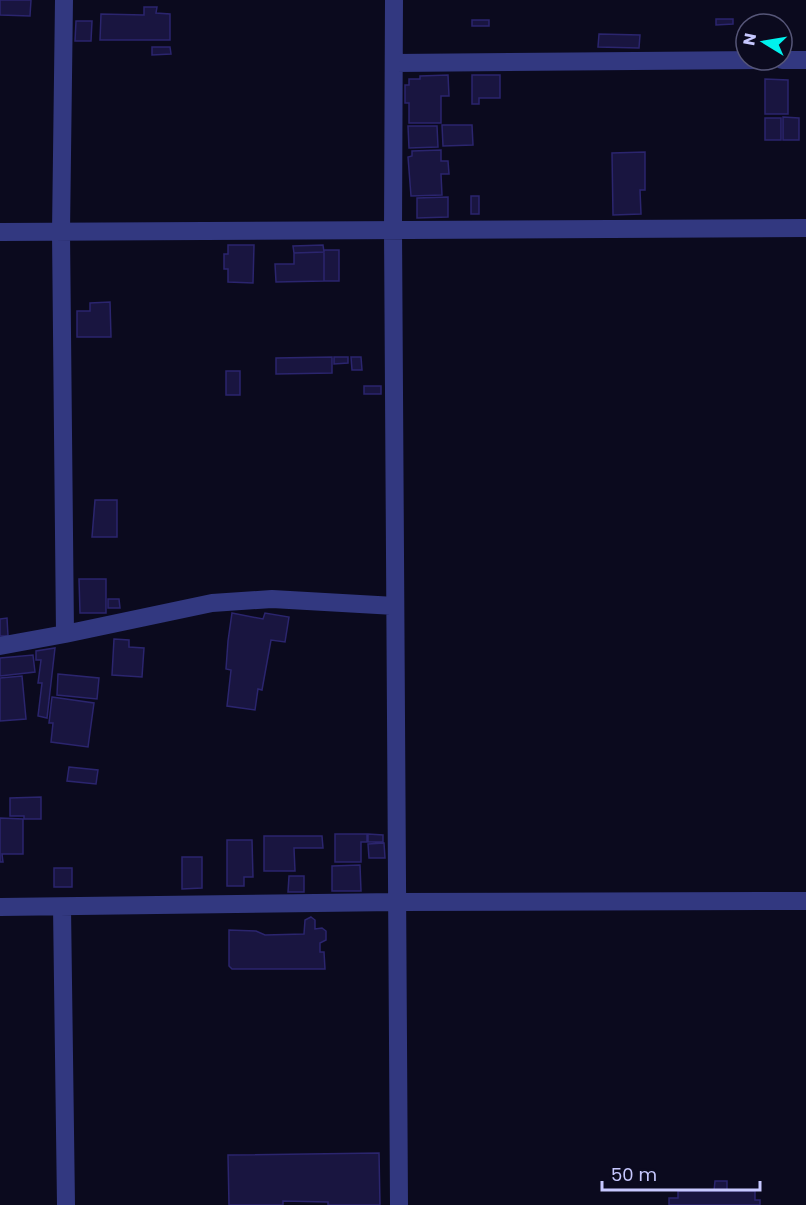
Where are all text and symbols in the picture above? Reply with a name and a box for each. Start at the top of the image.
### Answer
north arrow [734,12,794,72]
text: N [737,31,762,47]
scale bar [602,1154,760,1192]
text: 50 m [611,1162,657,1187]

